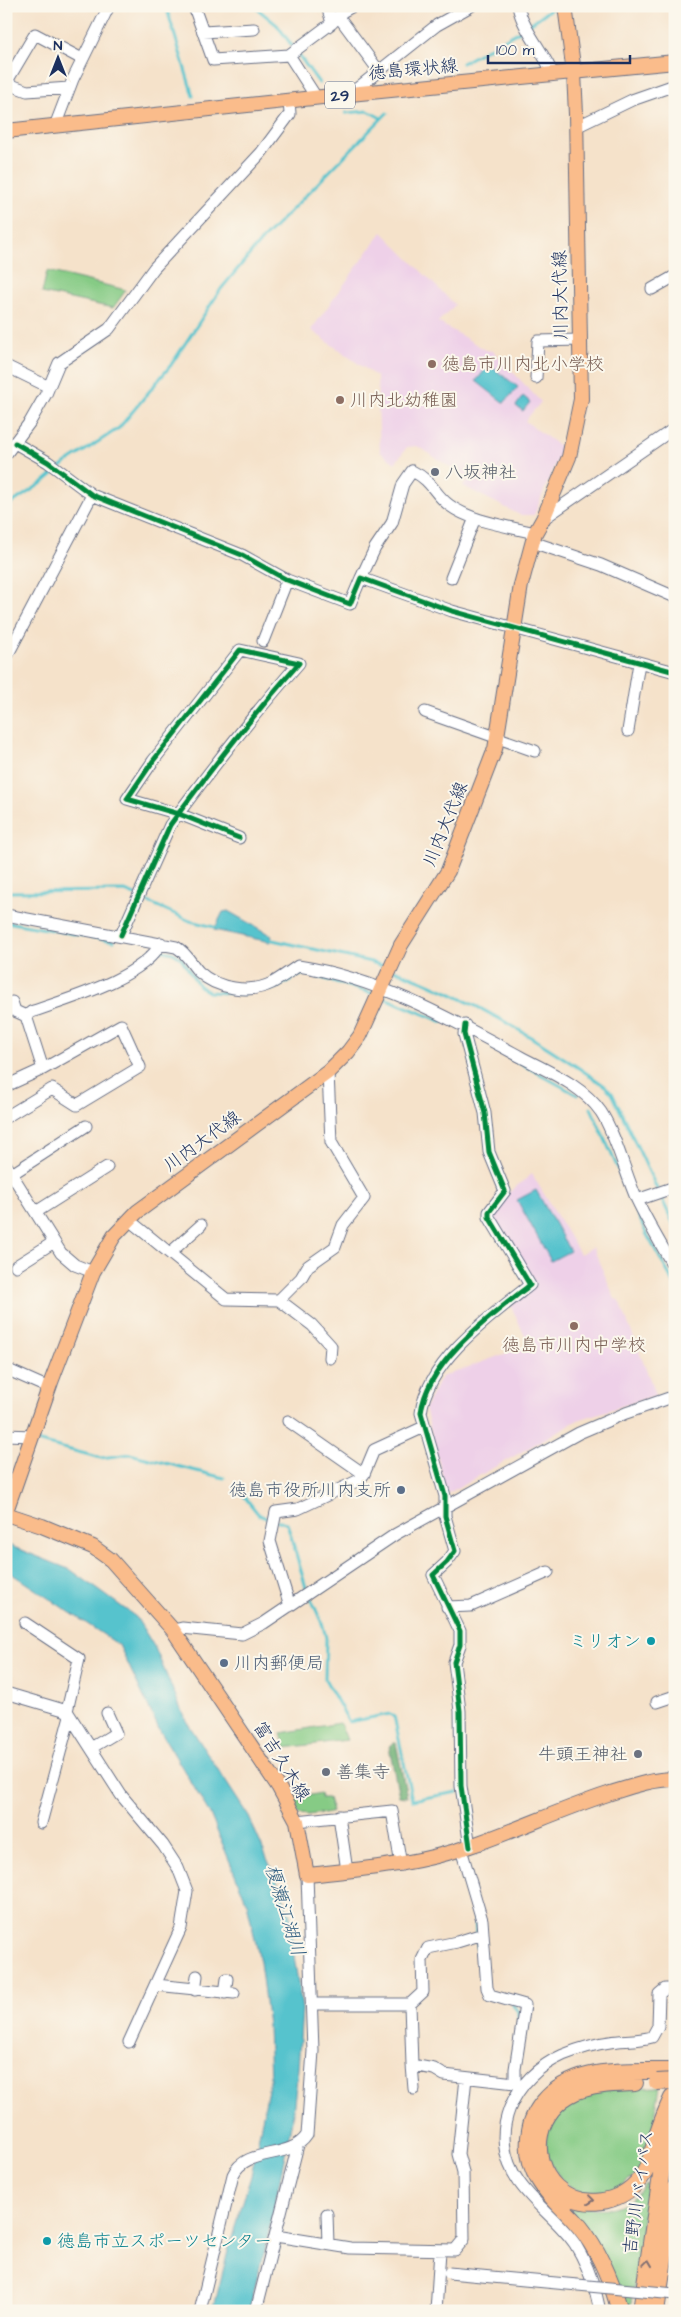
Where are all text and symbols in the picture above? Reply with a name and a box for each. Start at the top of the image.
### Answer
north arrow [32,32,82,82]
scale bar [488,32,631,64]
text: N [54,36,63,56]
text: 100 m [496,40,535,61]
street label: 徳島環状線 [367,53,459,86]
road number: 29 [325,82,355,108]
street label: 川内大代線 [547,250,574,340]
place label: 徳島市川内北小学校 [442,352,604,377]
marker: 徳島市川内北小学校 [426,358,438,370]
place label: 川内北幼稚園 [350,388,458,413]
marker: 川内北幼稚園 [334,394,346,406]
place label: 八坂神社 [445,460,517,485]
marker: 八坂神社 [429,466,441,478]
street label: 川内大代線 [417,778,474,871]
street label: 川内大代線 [159,1105,246,1178]
marker: 徳島市川内中学校 [568,1320,580,1332]
place label: 徳島市川内中学校 [502,1333,646,1358]
place label: 徳島市役所川内支所 [229,1478,391,1503]
marker: 徳島市役所川内支所 [395,1484,407,1496]
place label: ミリオン [569,1629,641,1654]
marker: ミリオン [645,1635,657,1647]
place label: 川内郵便局 [234,1651,324,1676]
marker: 川内郵便局 [218,1657,230,1669]
street label: 富吉久木線 [247,1716,316,1806]
place label: 牛頭王神社 [538,1742,628,1767]
marker: 牛頭王神社 [632,1748,644,1760]
place label: 善集寺 [336,1760,390,1785]
marker: 善集寺 [320,1766,332,1778]
water label: 榎瀬江湖川 [258,1861,311,1960]
street label: 吉野川バイパス [617,2128,660,2256]
one-way arrow [587,2194,595,2205]
place label: 徳島市立スポーツセンター [57,2229,272,2254]
marker: 徳島市立スポーツセンター [41,2235,53,2247]
one-way arrow [643,2258,653,2267]

